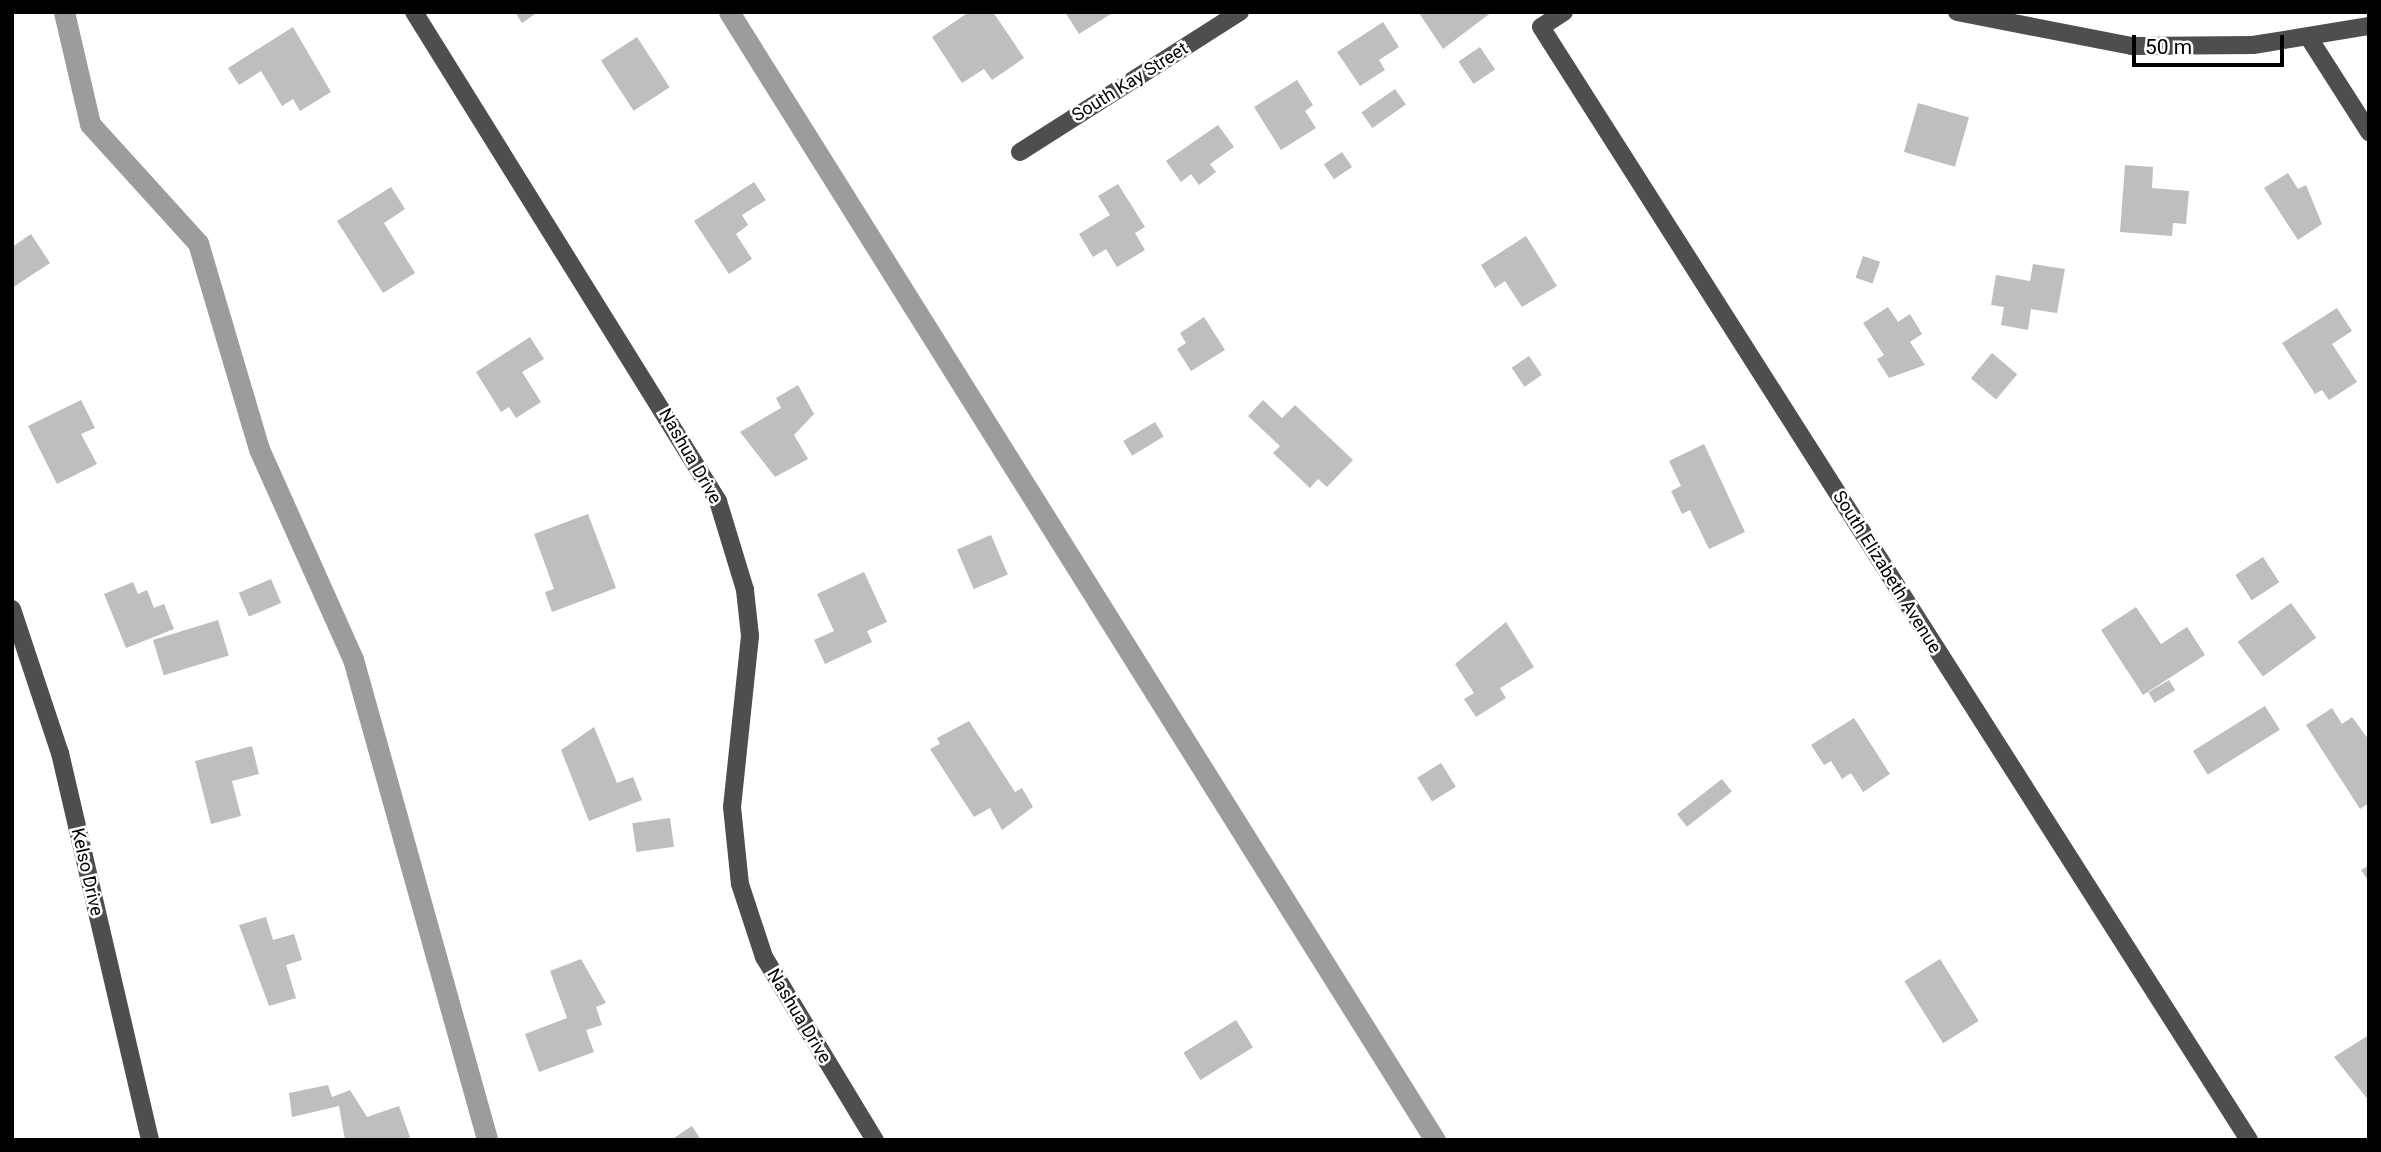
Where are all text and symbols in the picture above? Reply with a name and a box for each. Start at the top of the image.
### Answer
scale bar [2136,21,2288,65]
text: 50 m [2145,35,2192,59]
street label: South Kay Street [1068,38,1192,126]
street label: Nashua Drive [654,405,726,507]
street label: South Elizabeth Avenue [1828,487,1946,657]
street label: Kelso Drive [66,826,108,918]
street label: Nashua Drive [762,965,836,1067]

